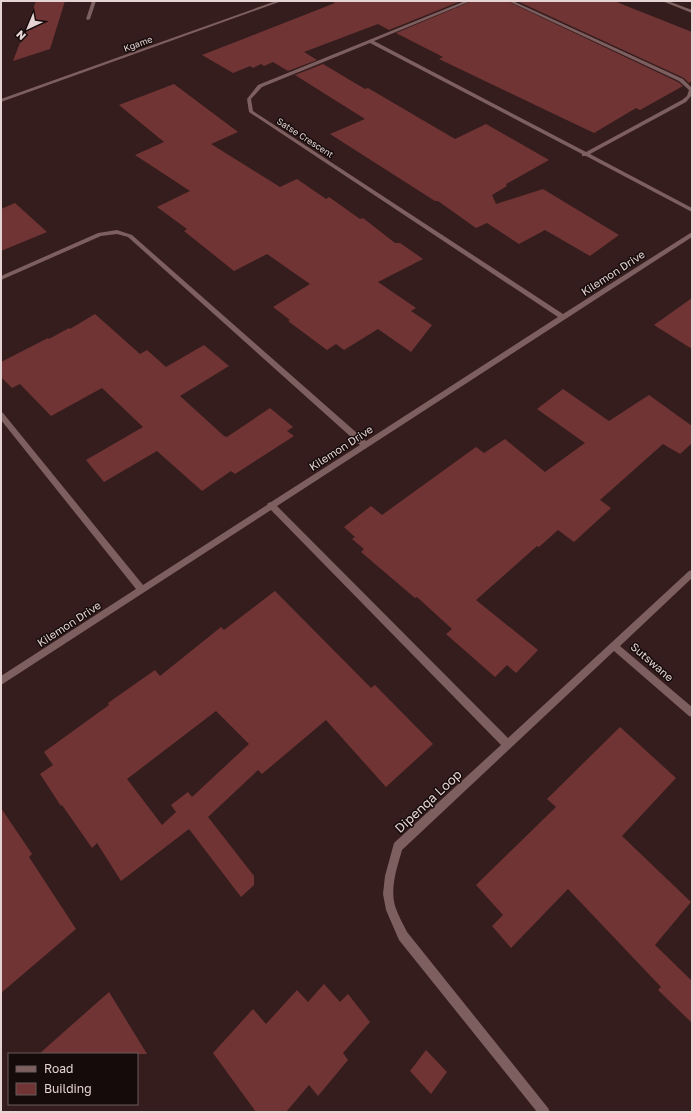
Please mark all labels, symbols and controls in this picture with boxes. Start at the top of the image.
north arrow [8,8,48,48]
text: N [13,28,28,43]
street label: Kgame [122,33,154,54]
street label: Satse Crescent [275,115,336,160]
street label: Kilemon Drive [578,247,647,298]
street label: Kilemon Drive [306,422,375,473]
street label: Kilemon Drive [34,598,103,649]
street label: Sutswane [628,640,676,684]
street label: Dipenqa Loop [391,766,465,836]
legend [8,1053,138,1105]
text: Road [44,1061,73,1076]
text: Building [44,1081,92,1096]

